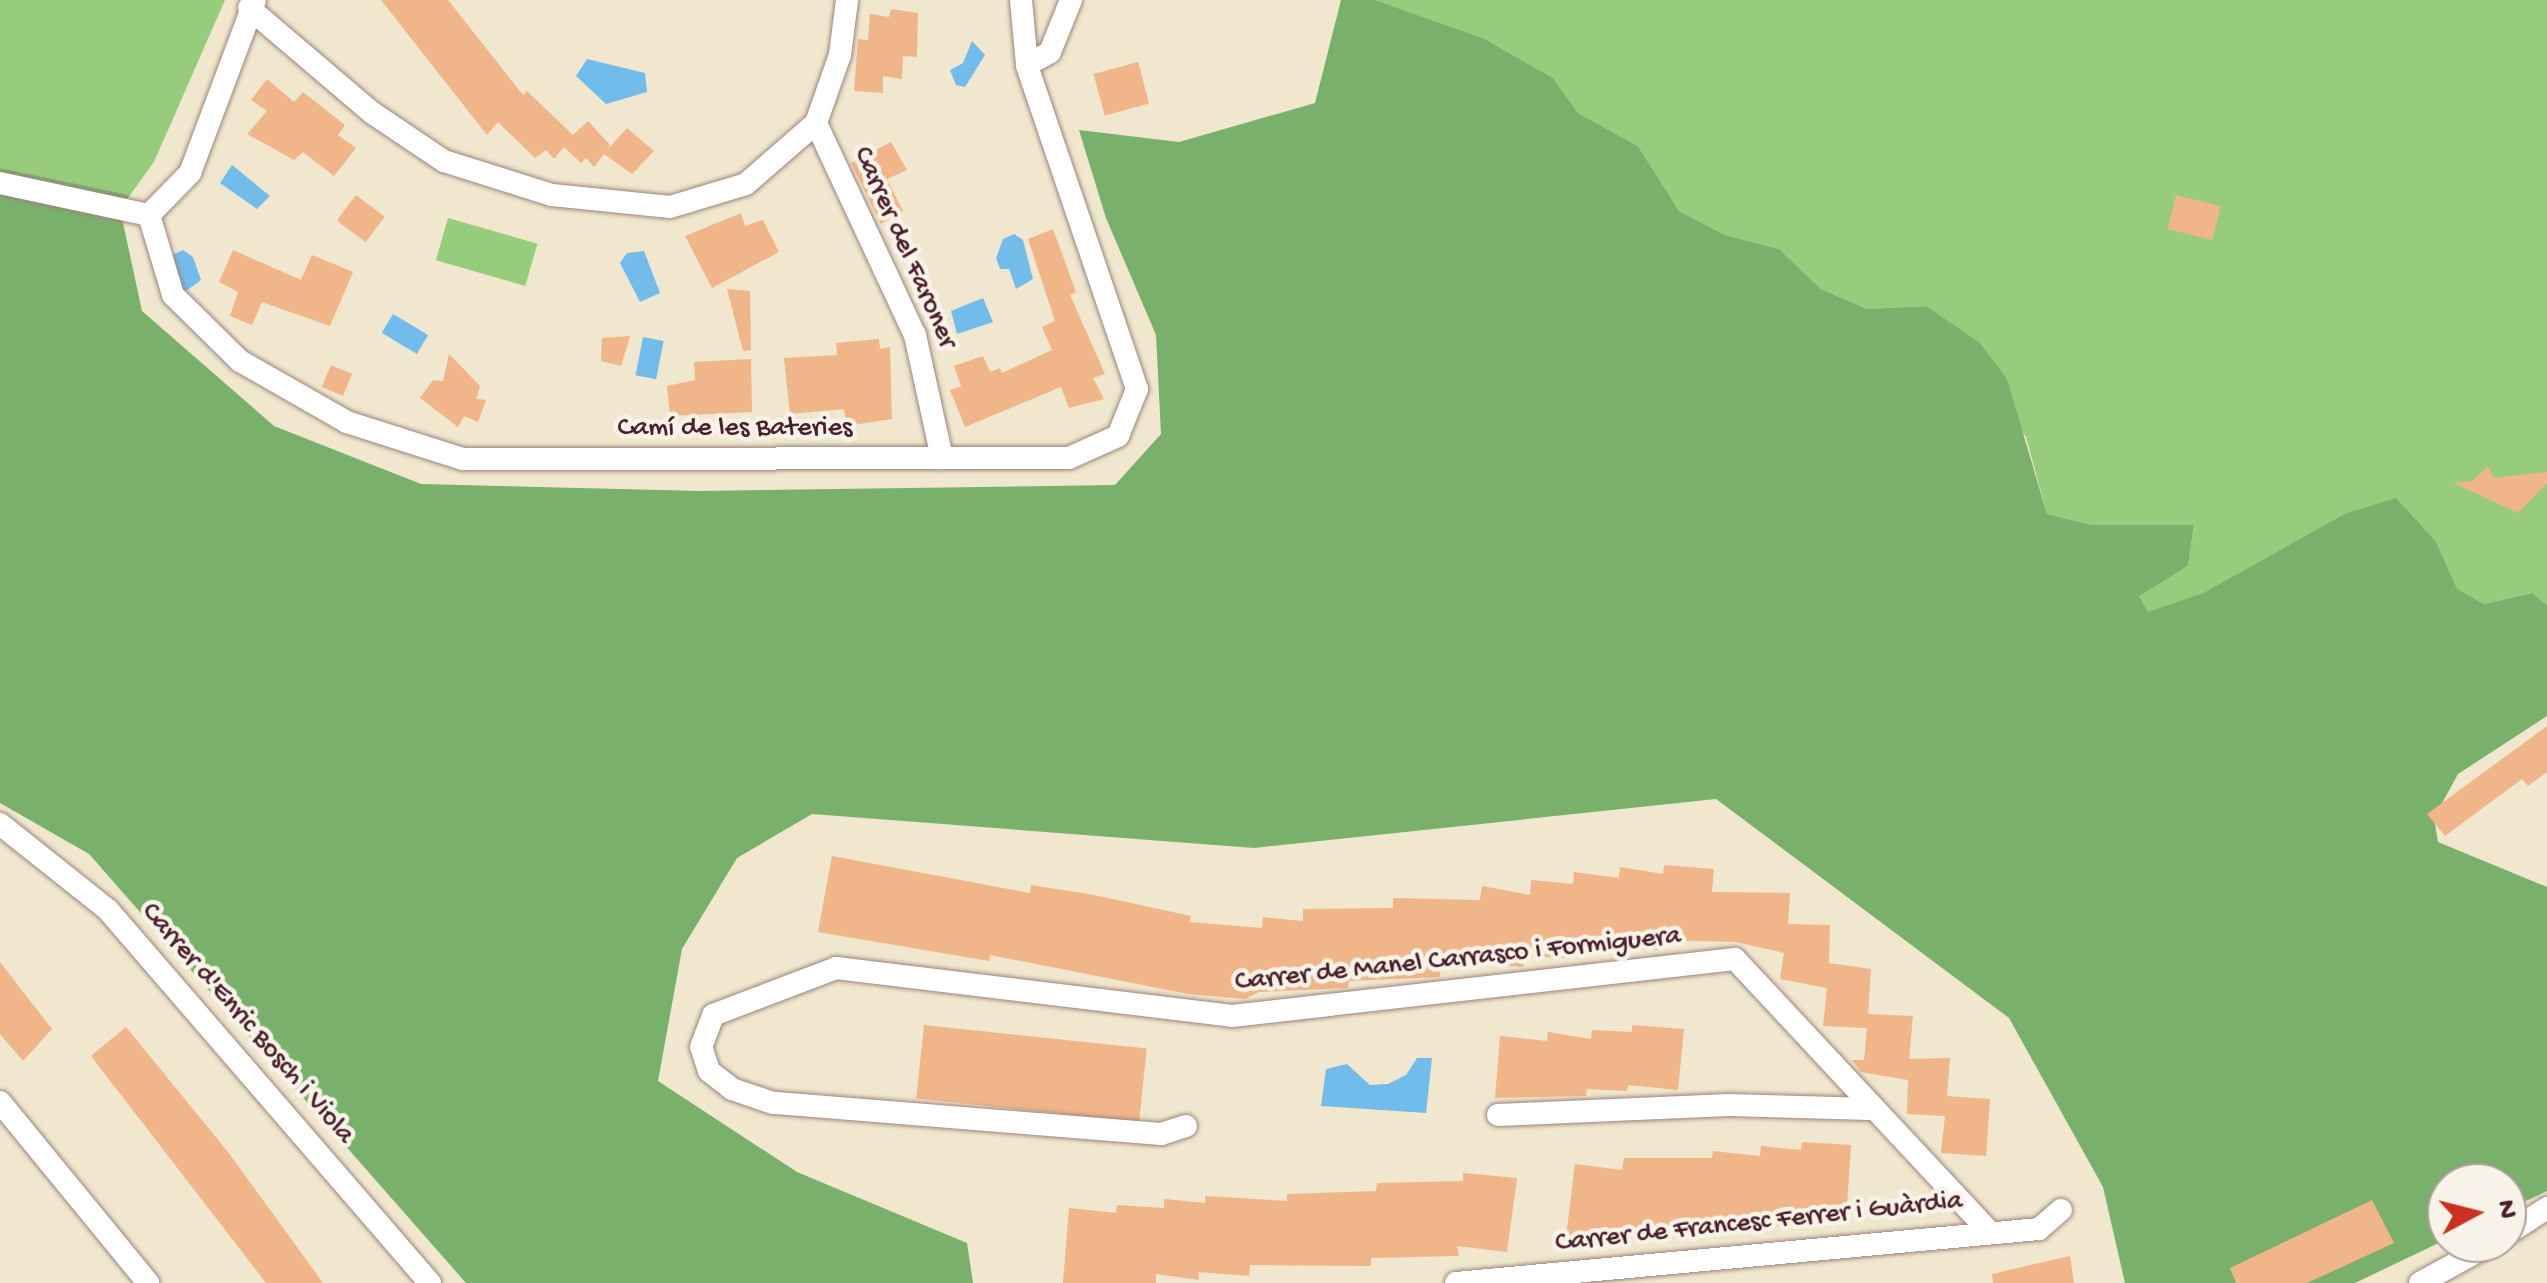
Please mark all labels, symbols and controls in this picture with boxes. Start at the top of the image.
street label: Carrer del Faroner [844,142,964,354]
street label: Camí de les Bateries [618,412,852,446]
street label: Carrer d'Enric Bosch i Viola [133,896,361,1152]
street label: Carrer de Manel Carrasco i Formiguera [1233,920,1683,1000]
north arrow [2427,1163,2527,1263]
street label: Carrer de Francesc Ferrer i Guàrdia [1554,1185,1964,1261]
text: N [2488,1198,2523,1221]

